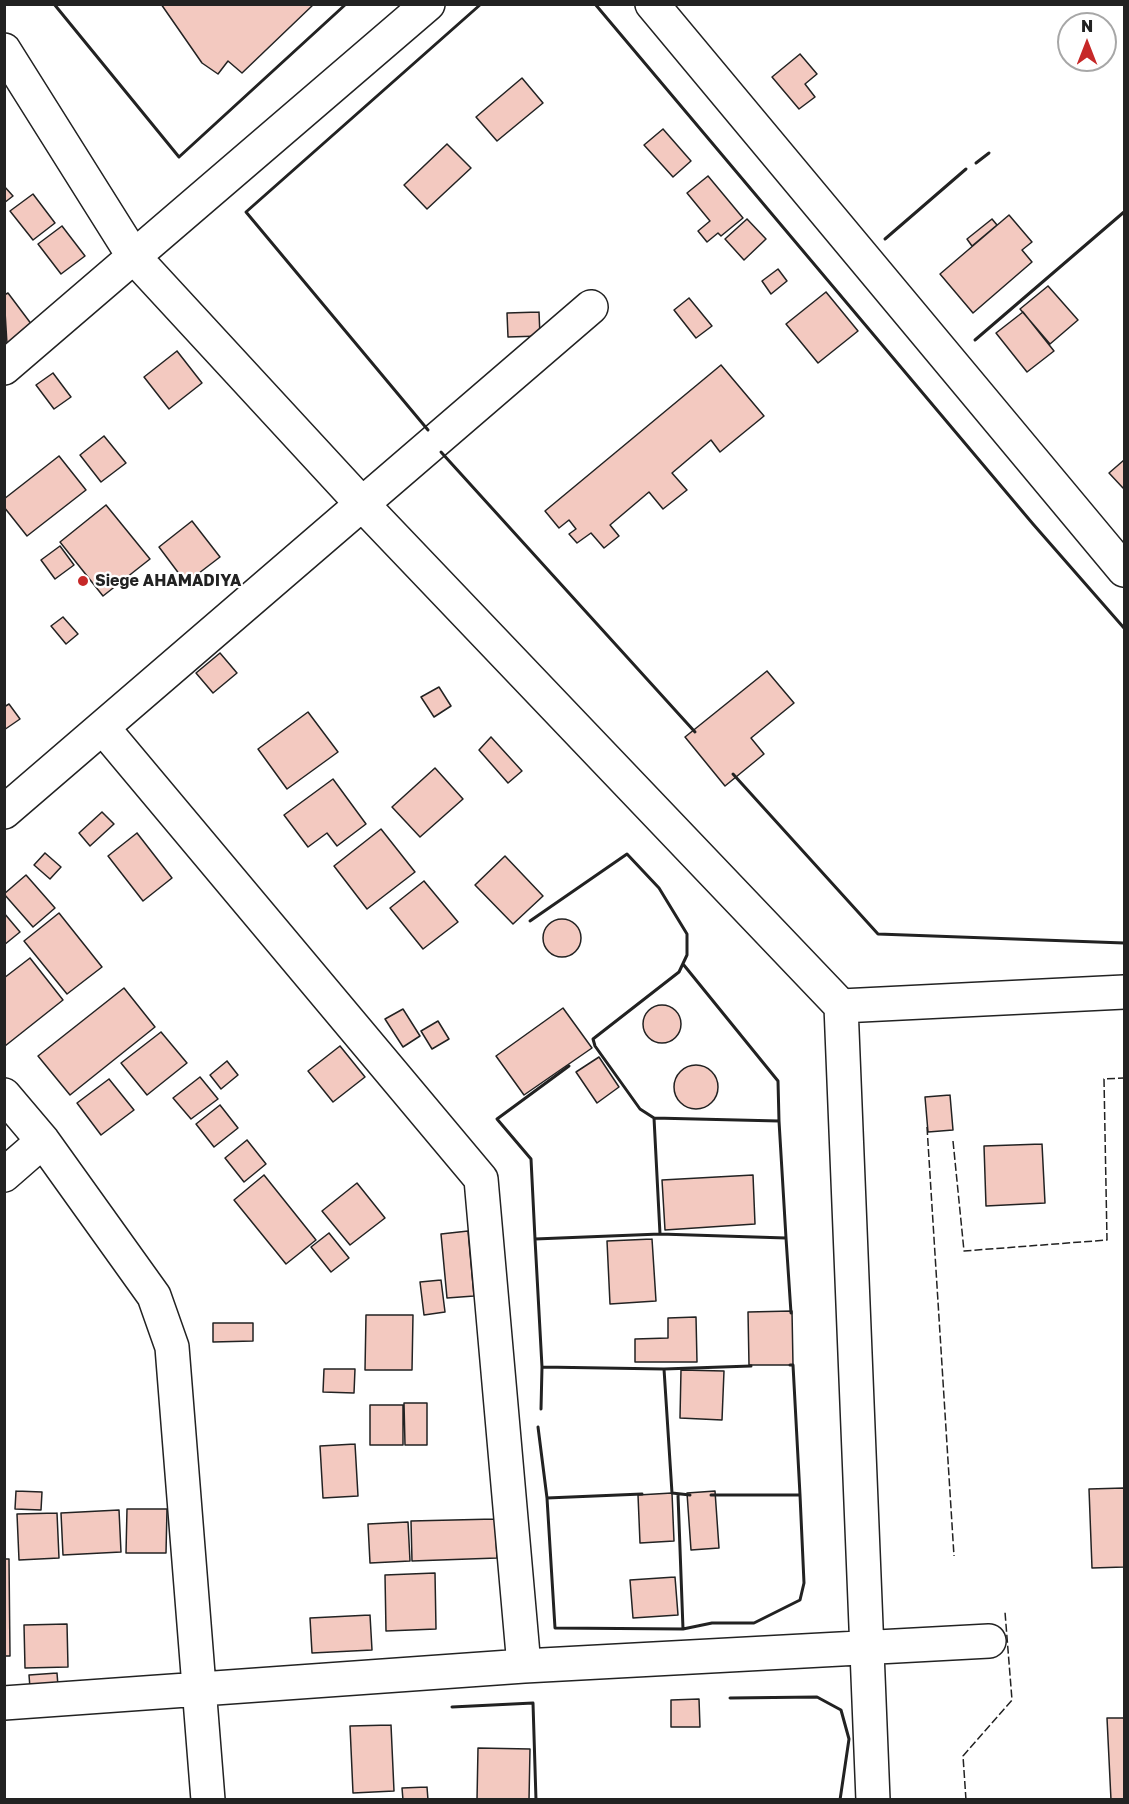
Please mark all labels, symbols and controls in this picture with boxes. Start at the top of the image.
north arrow [1057,12,1117,72]
text: N [1081,16,1093,36]
place label: Siege AHAMADIYA [95,571,241,591]
marker: Siege AHAMADIYA [76,574,90,588]

